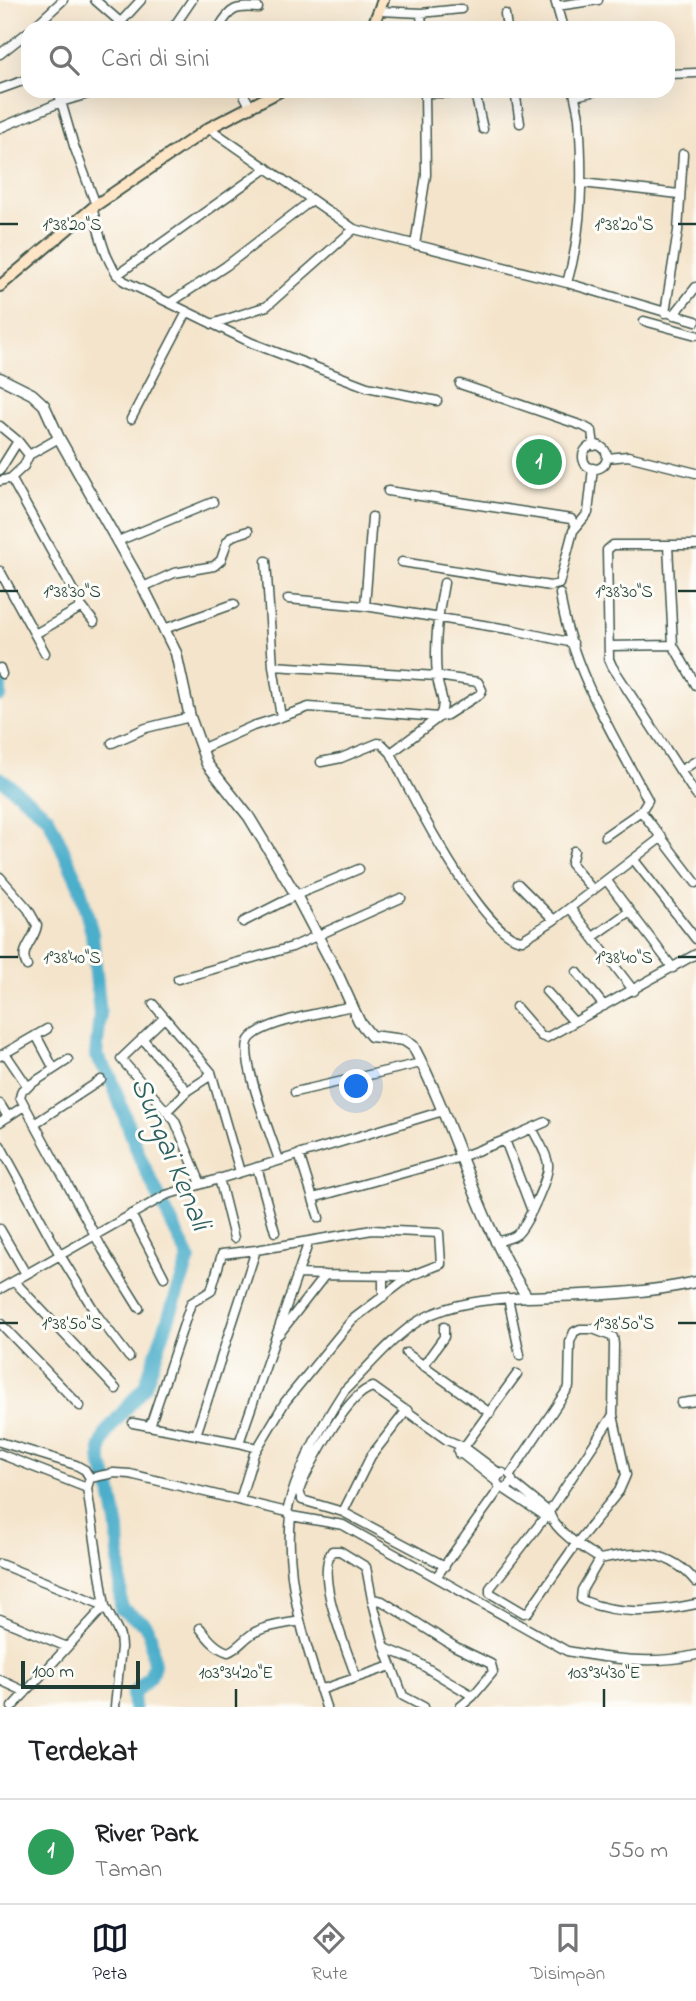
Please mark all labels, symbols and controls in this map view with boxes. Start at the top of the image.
search box [21,21,675,98]
icon: search [45,41,83,79]
text: Cari di sini [101,41,210,79]
text: 1°38'20"S [42,213,102,239]
text: 1°38'20"S [594,213,654,239]
pin: 1 [516,436,562,488]
text: 1°38'30"S [43,580,101,606]
text: 1°38'30"S [595,580,653,606]
text: 1°38'40"S [43,946,101,972]
text: 1°38'40"S [595,946,653,972]
your location [339,1069,373,1103]
water label: Sungai Kenali [117,1070,222,1240]
text: 1°38'50"S [42,1312,102,1338]
text: 1°38'50"S [594,1312,654,1338]
scale bar [21,1658,140,1690]
text: 100 m [32,1659,74,1686]
text: 103°34'20"E [199,1661,273,1687]
text: 103°34'30"E [568,1661,641,1687]
text: Terdekat [28,1731,138,1775]
text: River Park [95,1816,198,1854]
text: 1 [47,1835,55,1868]
text: 550 m [608,1835,668,1868]
text: Taman [95,1854,162,1887]
tab: Peta [91,1919,129,1988]
tab: Rute [310,1919,348,1988]
tab: Disimpan [530,1919,605,1988]

